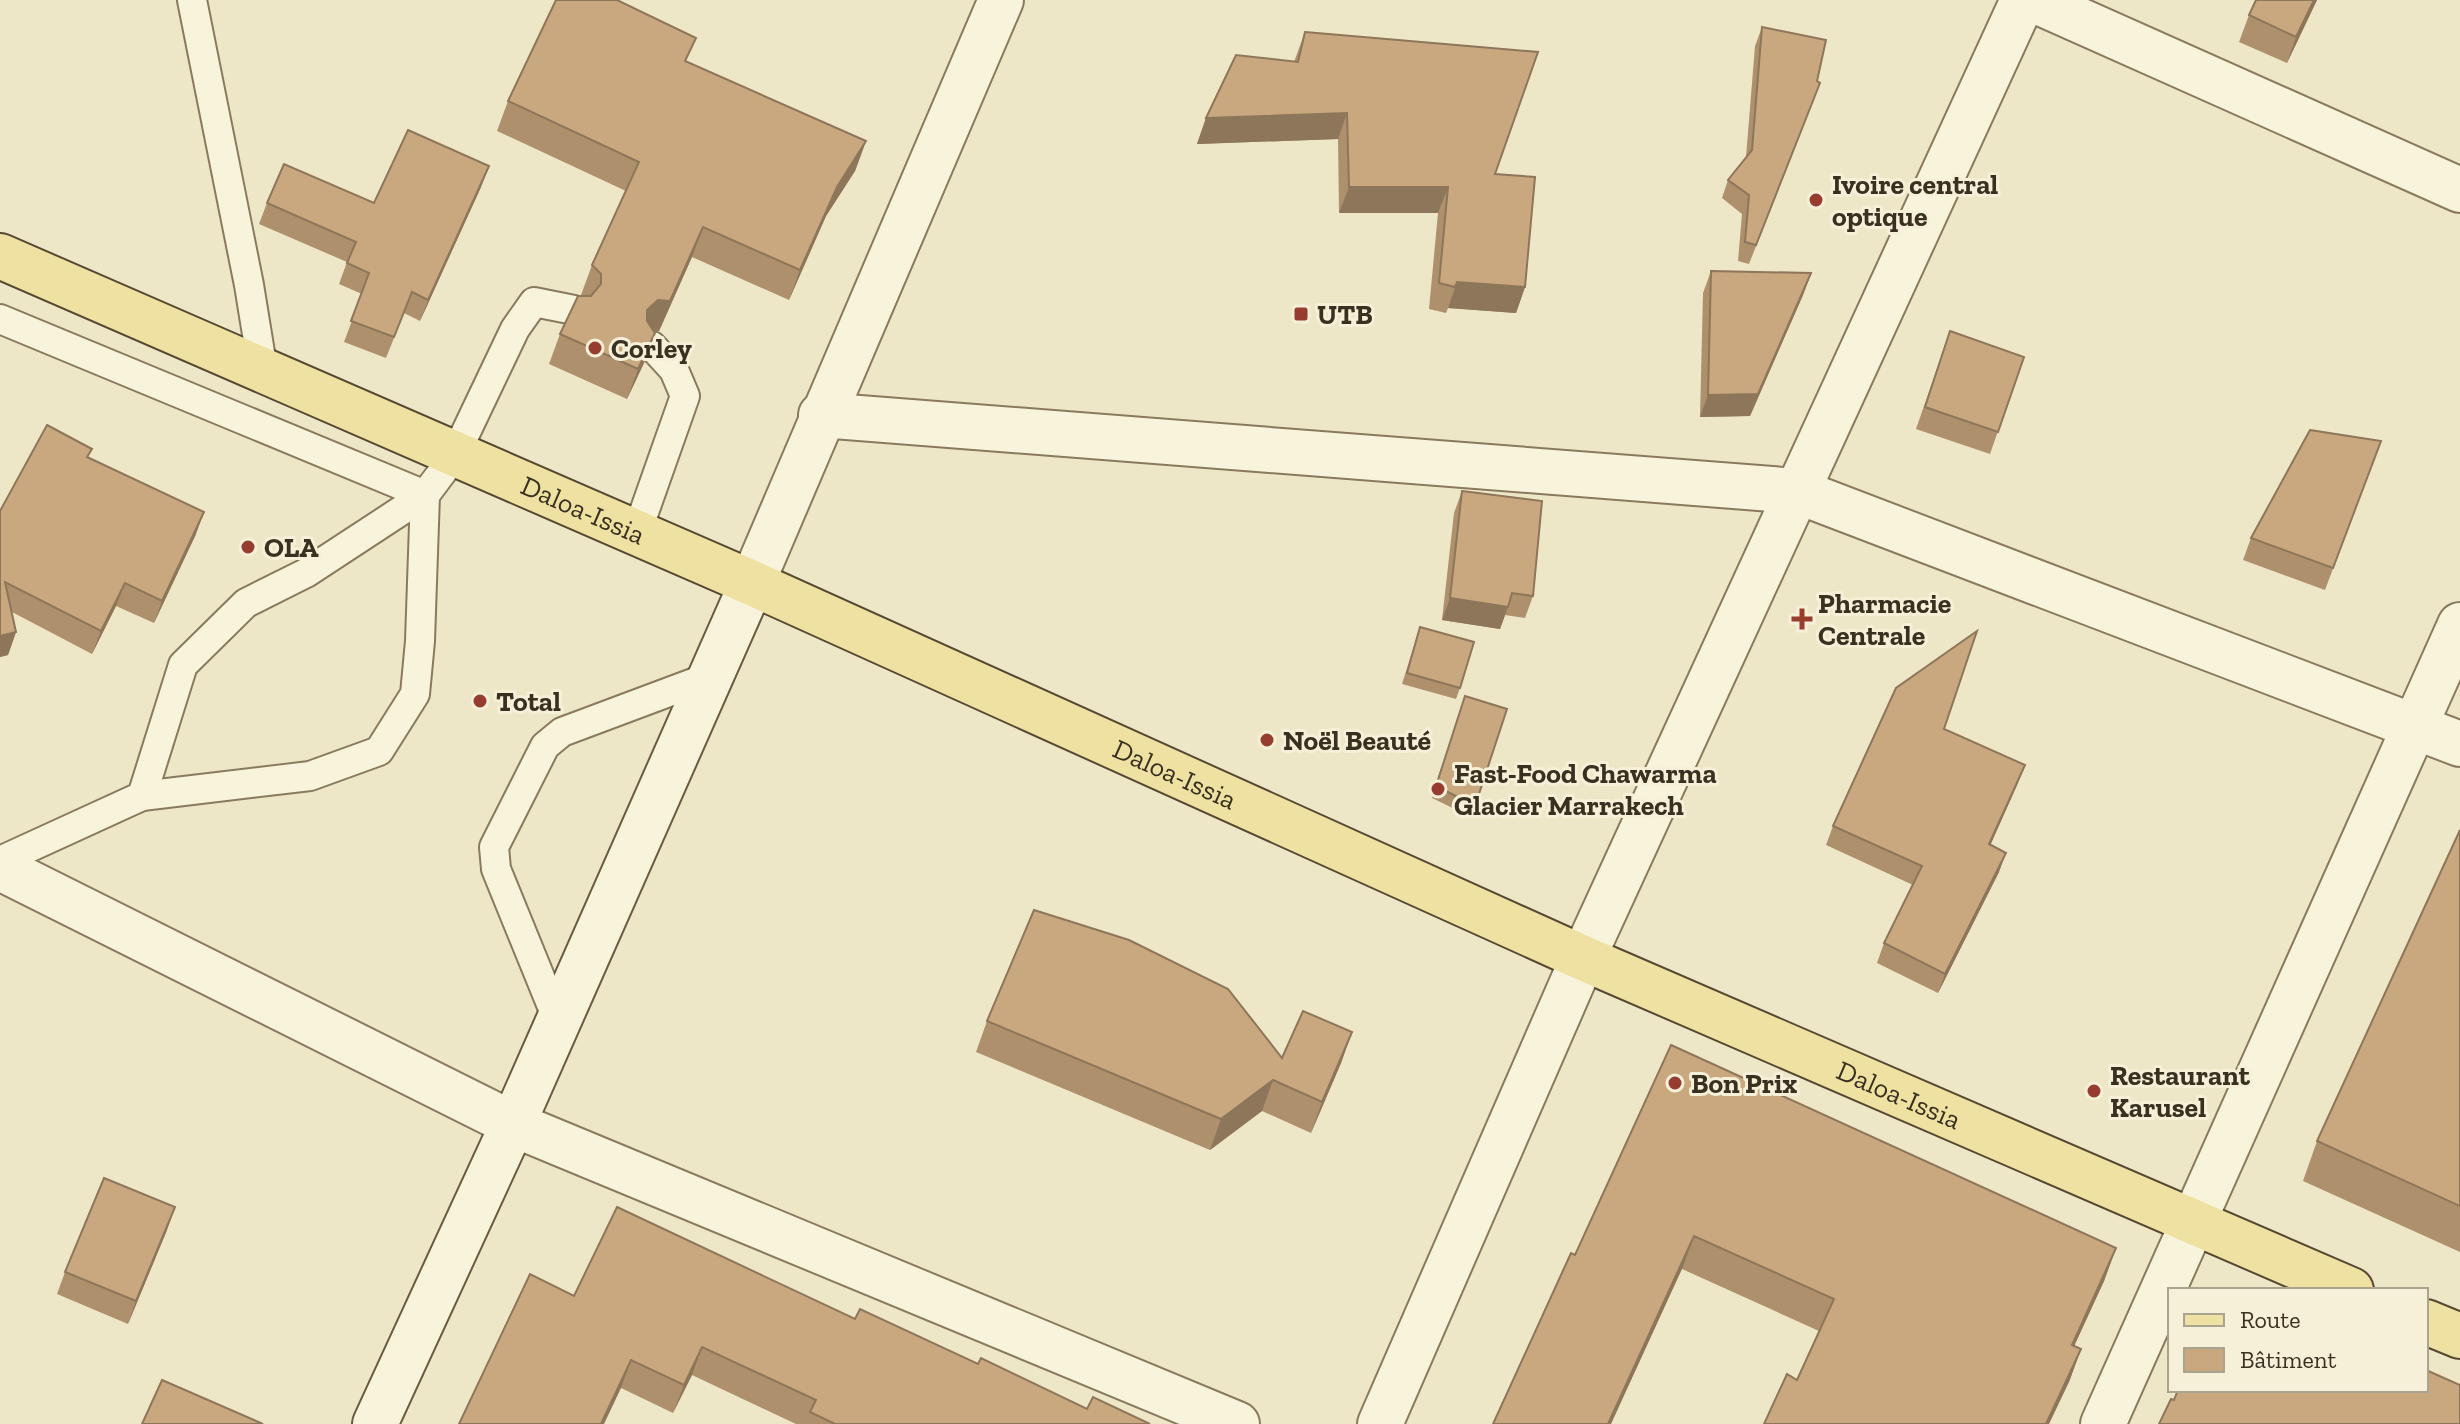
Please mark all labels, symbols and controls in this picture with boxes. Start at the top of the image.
place label: Ivoire central optique [1832,168,1998,233]
marker: Ivoire central optique [1807,191,1825,209]
place label: UTB [1317,298,1373,331]
marker: UTB [1292,305,1310,323]
place label: Corley [611,332,692,365]
marker: Corley [586,339,604,357]
street label: Daloa-Issia [516,468,651,551]
place label: OLA [264,531,319,564]
marker: OLA [239,538,257,556]
place label: Pharmacie Centrale [1818,587,1951,652]
marker: Pharmacie Centrale [1793,610,1811,628]
place label: Total [496,685,561,718]
marker: Total [471,692,489,710]
place label: Noël Beauté [1283,724,1431,757]
marker: Noël Beauté [1258,731,1276,749]
street label: Daloa-Issia [1108,732,1242,816]
place label: Fast-Food Chawarma Glacier Marrakech [1454,757,1717,822]
marker: Fast-Food Chawarma Glacier Marrakech [1429,780,1447,798]
street label: Daloa-Issia [1832,1053,1967,1136]
place label: Restaurant Karusel [2110,1059,2251,1124]
place label: Bon Prix [1691,1067,1797,1100]
marker: Bon Prix [1666,1074,1684,1092]
marker: Restaurant Karusel [2085,1082,2103,1100]
legend [2168,1288,2428,1392]
text: Route [2240,1305,2300,1334]
text: Bâtiment [2240,1345,2336,1374]

